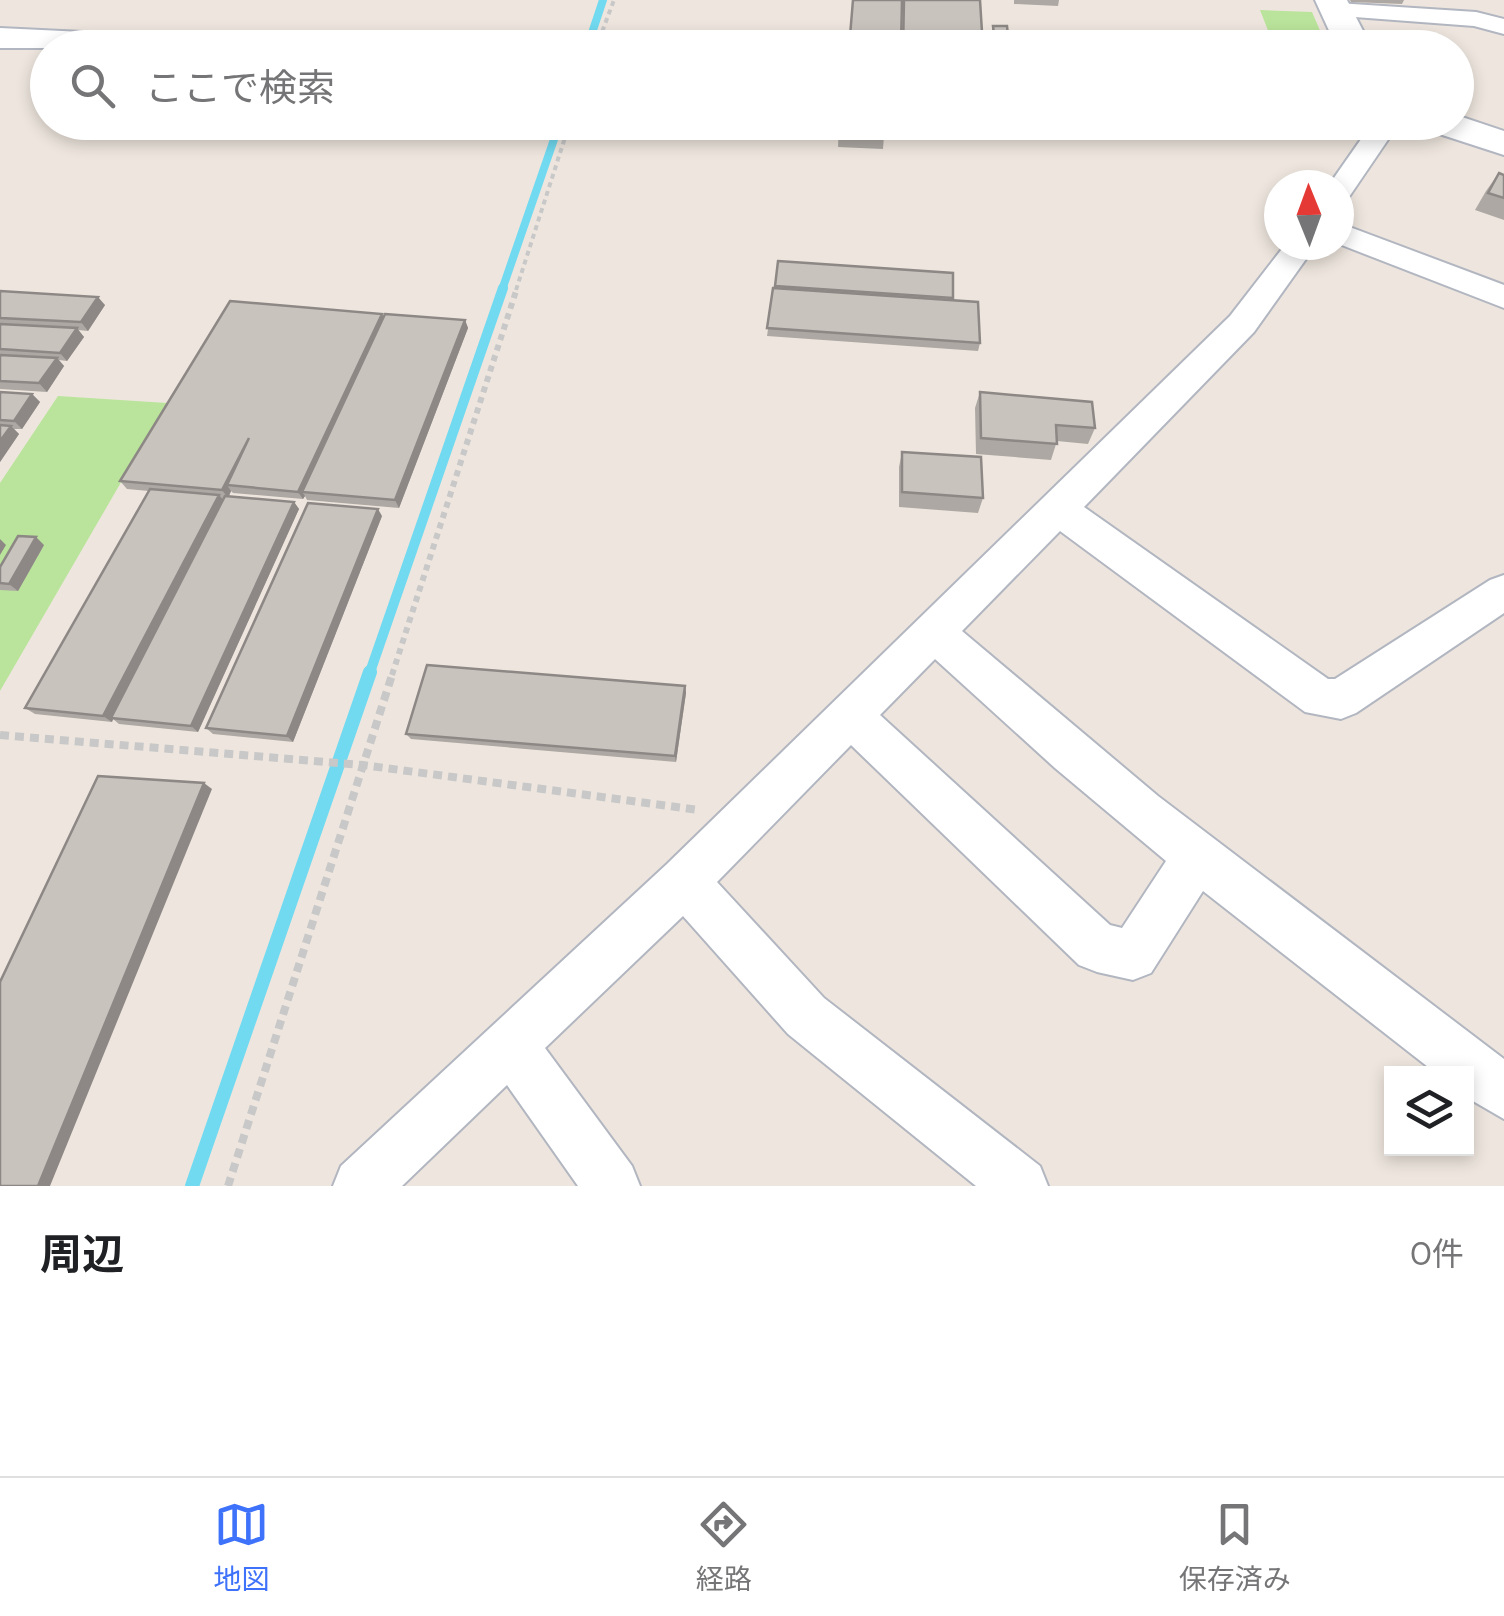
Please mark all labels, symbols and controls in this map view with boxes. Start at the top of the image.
search box [30,30,1474,140]
icon: search [65,58,120,113]
text: ここで検索 [145,63,335,113]
north arrow [1264,170,1354,260]
map controls [1384,1066,1474,1156]
button: layers [1384,1066,1474,1156]
text: 周辺 [40,1227,124,1282]
text: 0件 [1410,1233,1464,1275]
tab: 地図 [213,1497,269,1598]
tab: 経路 [696,1497,752,1598]
tab: 保存済み [1179,1497,1291,1598]

